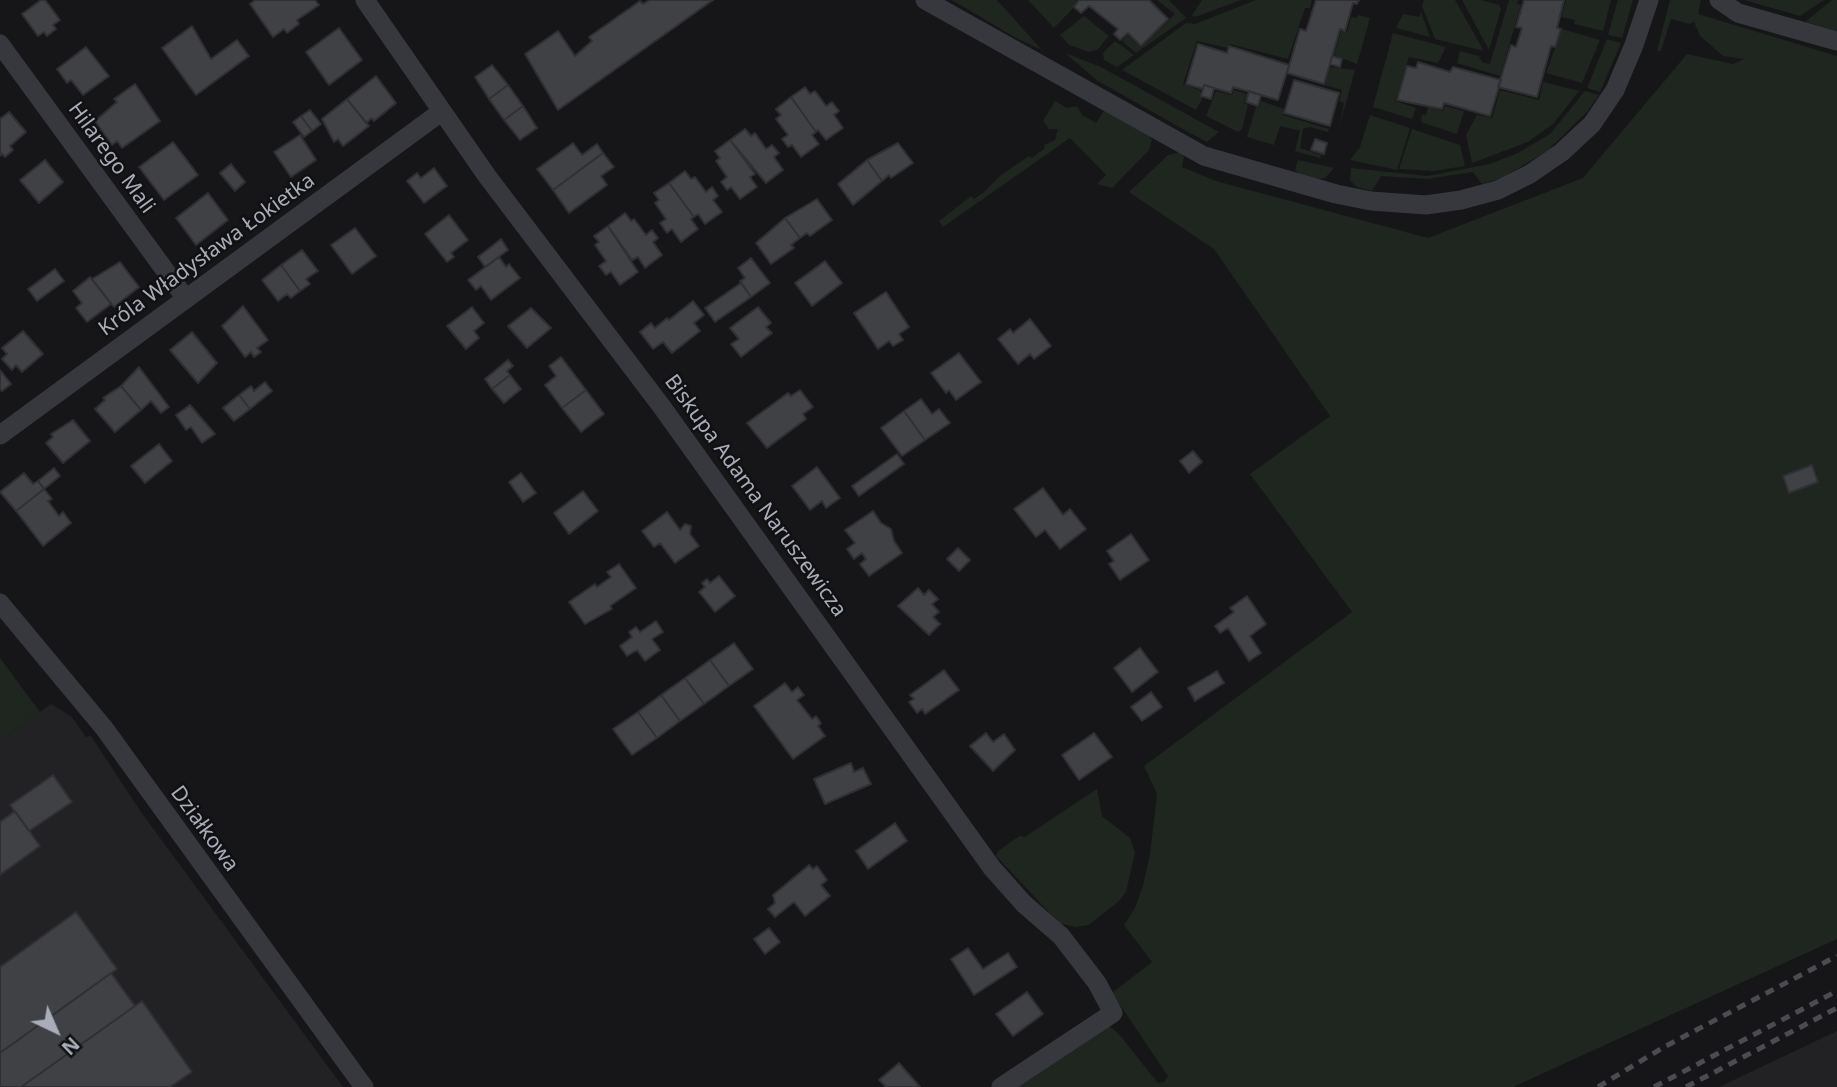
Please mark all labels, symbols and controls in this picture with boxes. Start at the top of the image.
street label: Hilarego Mali [62,98,160,218]
street label: Króla Władysława Łokietka [94,168,320,342]
street label: Biskupa Adama Naruszewicza [659,370,851,622]
street label: Działkowa [165,781,243,877]
north arrow [21,996,91,1066]
text: N [56,1031,85,1061]

